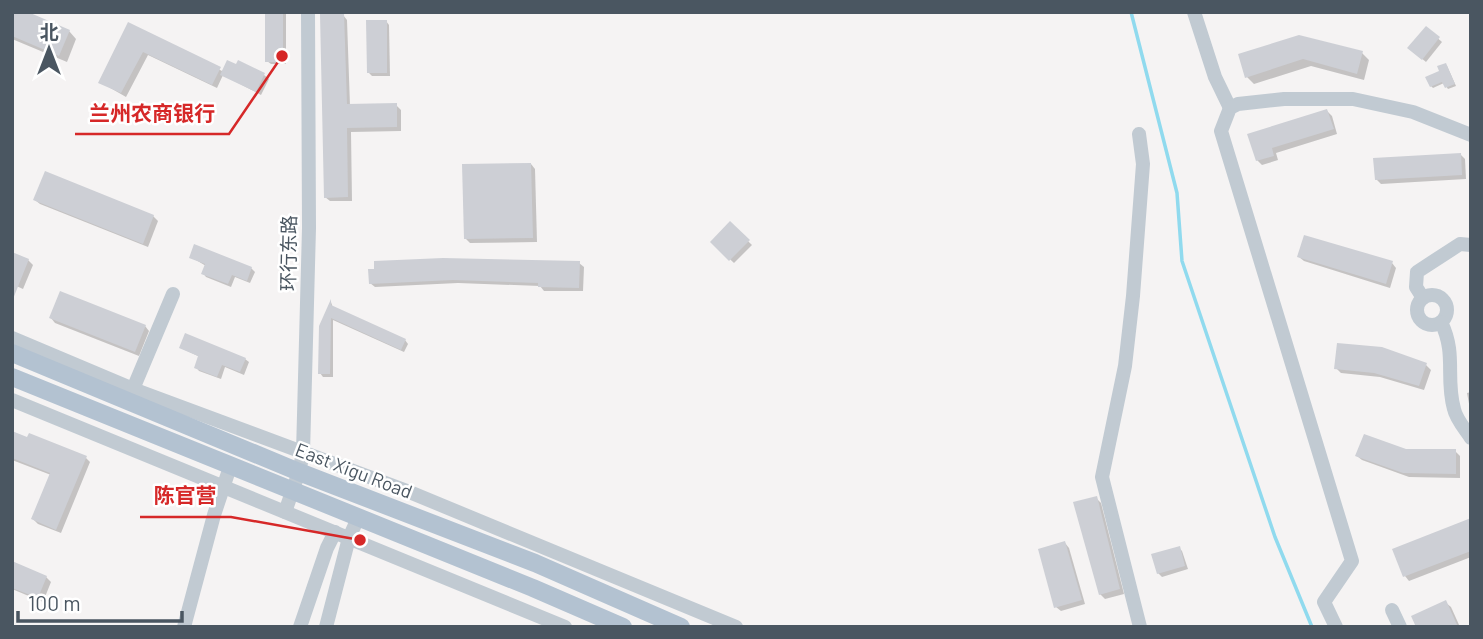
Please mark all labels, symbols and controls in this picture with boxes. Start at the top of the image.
north arrow [14,14,84,84]
text: 北 [39,20,59,43]
callout: 兰州农商银行 [75,92,229,134]
text: 兰州农商银行 [89,100,215,125]
street label: 环行东路 [276,215,300,291]
street label: East Xigu Road [292,437,416,503]
callout: 陈官营 [140,475,231,517]
text: 陈官营 [154,482,217,507]
scale bar [18,580,182,624]
text: 100 m [28,590,81,615]

